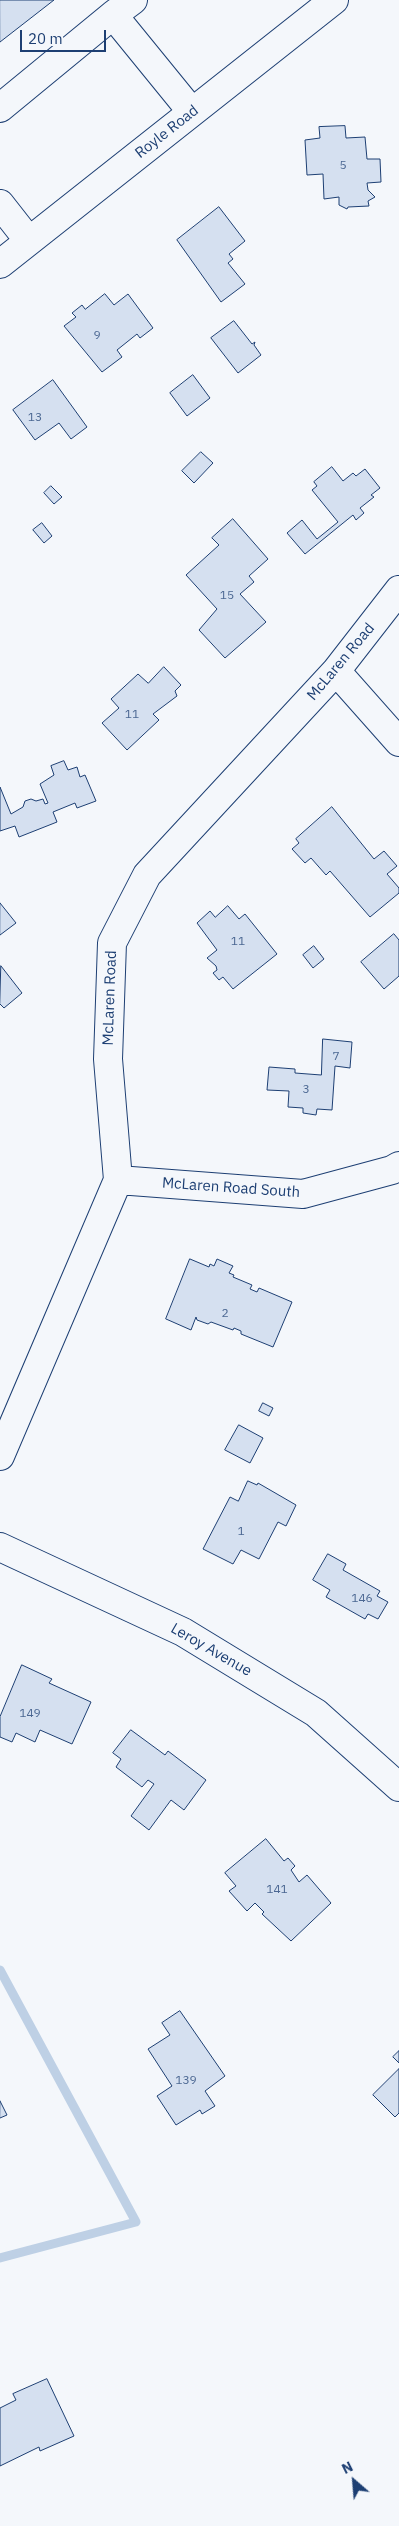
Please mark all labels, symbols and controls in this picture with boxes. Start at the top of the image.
scale bar [22,20,109,52]
text: 20 m [28,29,63,48]
street label: Royle Road [132,102,202,162]
house number: 5 [339,159,347,173]
house number: 9 [93,329,101,343]
house number: 13 [28,411,42,425]
house number: 15 [220,589,234,603]
street label: McLaren Road [303,620,379,704]
house number: 11 [125,708,139,722]
house number: 11 [231,935,245,949]
street label: McLaren Road [99,950,121,1046]
house number: 7 [332,1050,340,1064]
house number: 3 [302,1083,310,1097]
street label: McLaren Road South [161,1174,301,1202]
house number: 2 [221,1307,229,1321]
house number: 1 [237,1525,245,1539]
house number: 146 [351,1592,373,1606]
street label: Leroy Avenue [167,1620,255,1680]
house number: 149 [19,1707,41,1721]
house number: 141 [266,1883,288,1897]
house number: 139 [175,2074,197,2088]
north arrow [329,2456,379,2506]
text: N [339,2457,356,2478]

